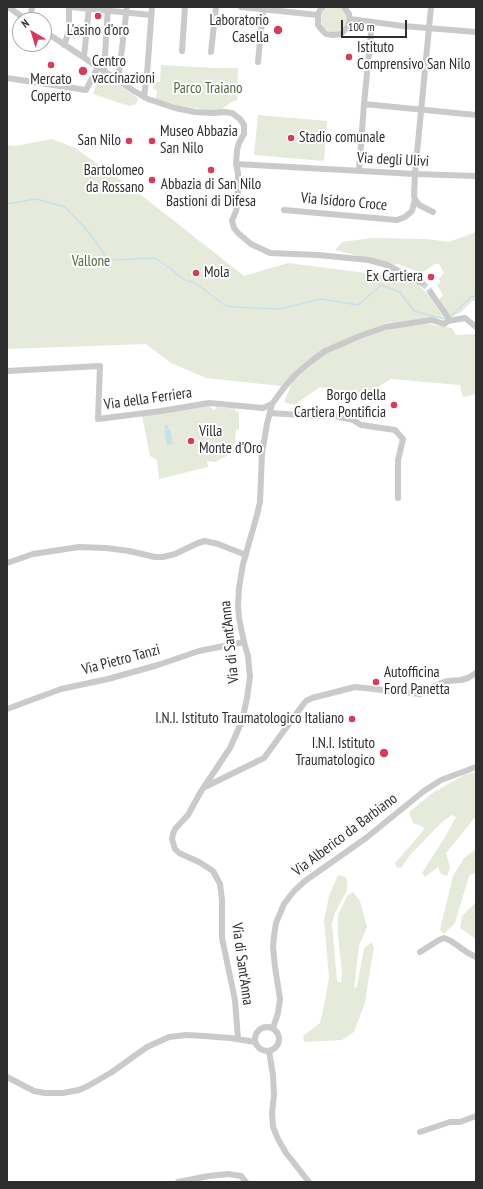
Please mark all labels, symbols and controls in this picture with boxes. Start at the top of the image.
marker: L'asino d'oro [93,11,103,21]
north arrow [12,12,52,52]
place label: Laboratorio Casella [210,12,269,47]
scale bar [343,12,409,38]
text: N [19,16,32,31]
text: 100 m [348,19,375,34]
place label: L'asino d'oro [67,22,129,40]
marker: Laboratorio Casella [272,24,284,36]
place label: Istituto Comprensivo San Nilo [357,39,470,74]
marker: Istituto Comprensivo San Nilo [344,52,354,62]
place label: Centro vaccinazioni [92,53,155,88]
marker: Mercato Coperto [46,60,56,70]
marker: Centro vaccinazioni [77,65,89,77]
place label: Mercato Coperto [30,71,72,106]
park label: Parco Traiano [173,80,243,98]
place label: Museo Abbazia San Nilo [160,123,238,158]
place label: Stadio comunale [299,129,385,147]
place label: San Nilo [78,132,121,150]
marker: Stadio comunale [286,133,296,143]
marker: San Nilo [124,136,134,146]
marker: Museo Abbazia San Nilo [147,136,157,146]
street label: Via degli Ulivi [357,149,429,171]
place label: Bartolomeo da Rossano [84,162,144,197]
marker: Abbazia di San Nilo Bastioni di Difesa [206,165,216,175]
marker: Bartolomeo da Rossano [147,175,157,185]
place label: Abbazia di San Nilo Bastioni di Difesa [161,176,261,211]
street label: Via Isidoro Croce [300,189,388,215]
park label: Vallone [72,253,110,271]
place label: Mola [204,264,230,282]
marker: Mola [191,268,201,278]
place label: Ex Cartiera [366,268,423,286]
marker: Ex Cartiera [426,272,436,282]
street label: Via della Ferriera [103,384,193,414]
place label: Borgo della Cartiera Pontificia [294,387,386,422]
marker: Borgo della Cartiera Pontificia [389,400,399,410]
place label: Villa Monte d'Oro [199,423,263,458]
marker: Villa Monte d'Oro [186,436,196,446]
street label: Via di Sant'Anna [217,600,243,684]
street label: Via Pietro Tanzi [80,641,162,679]
place label: Autofficina Ford Panetta [384,664,450,699]
marker: Autofficina Ford Panetta [371,677,381,687]
place label: I.N.I. Istituto Traumatologico Italiano [155,710,344,728]
marker: I.N.I. Istituto Traumatologico Italiano [347,714,357,724]
place label: I.N.I. Istituto Traumatologico [295,735,375,770]
marker: I.N.I. Istituto Traumatologico [378,747,390,759]
street label: Via Alberico da Barbiano [289,790,401,880]
street label: Via di Sant'Anna [227,922,257,1006]

